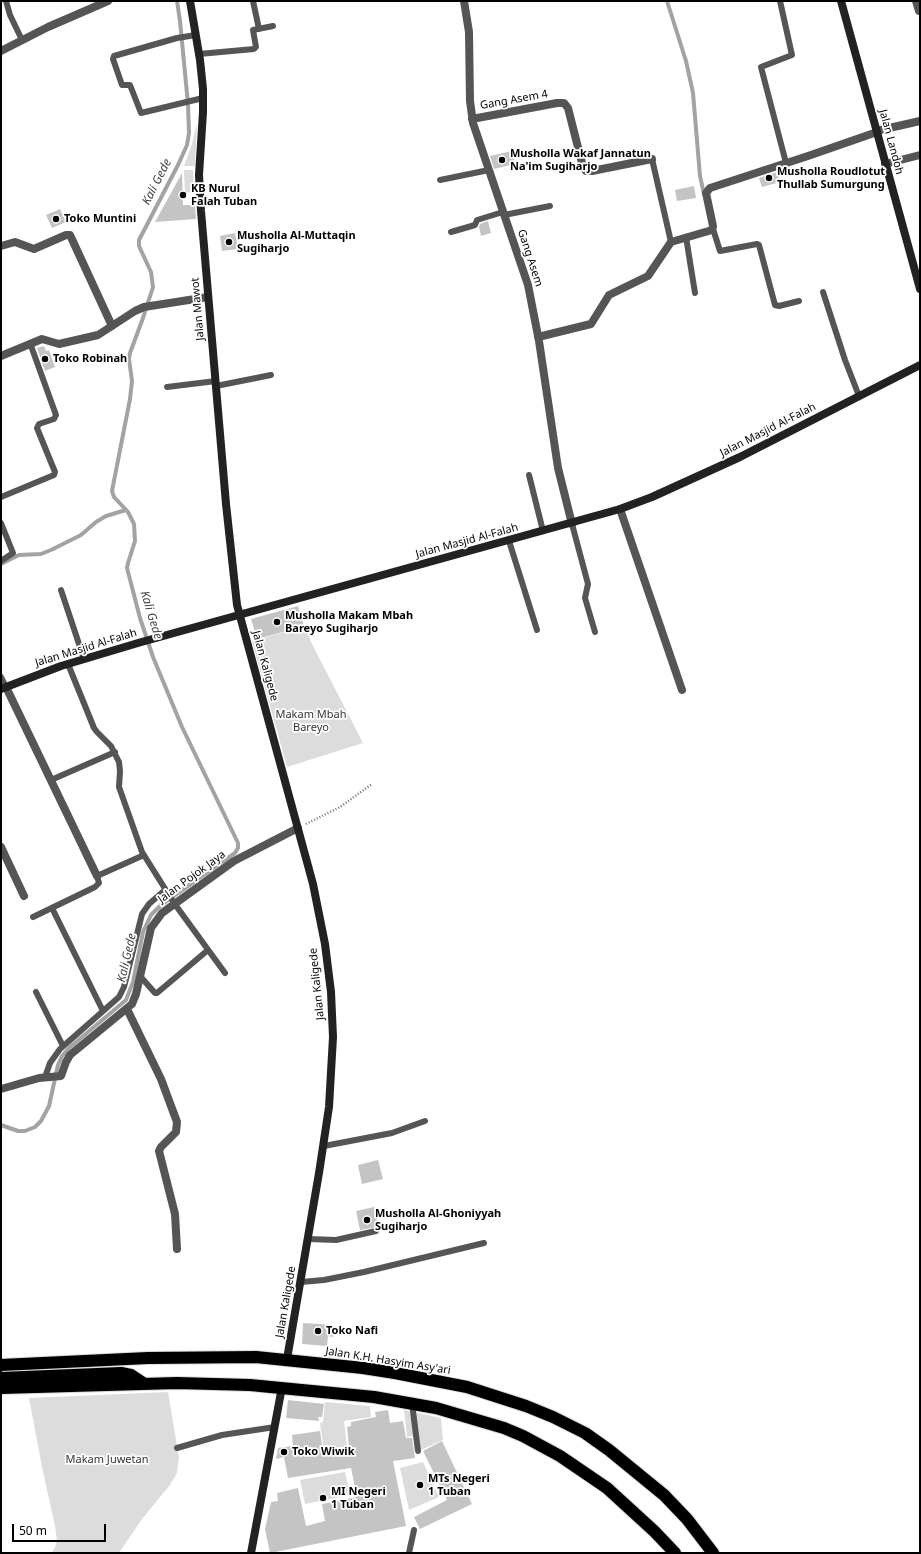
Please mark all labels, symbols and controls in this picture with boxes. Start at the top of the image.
street label: Gang Asem 4 [479,88,549,112]
street label: Jalan Landoh [876,108,906,176]
place label: Musholla Wakaf Jannatun Na'im Sugiharjo [510,147,651,173]
marker: Musholla Wakaf Jannatun Na'im Sugiharjo [497,155,507,165]
water label: Kali Gede [139,156,175,208]
place label: Musholla Roudlotut Thullab Sumurgung [777,165,885,191]
marker: Musholla Roudlotut Thullab Sumurgung [764,173,774,183]
place label: KB Nurul Falah Tuban [191,182,257,208]
marker: KB Nurul Falah Tuban [178,190,188,200]
place label: Toko Muntini [64,212,136,226]
marker: Toko Muntini [51,214,61,224]
street label: Gang Asem [515,228,545,288]
place label: Musholla Al-Muttaqin Sugiharjo [237,229,356,255]
marker: Musholla Al-Muttaqin Sugiharjo [224,237,234,247]
street label: Jalan Mawot [189,277,207,341]
place label: Toko Robinah [53,352,127,366]
marker: Toko Robinah [40,354,50,364]
street label: Jalan Masjid Al-Falah [718,400,818,460]
street label: Jalan Masjid Al-Falah [414,521,520,561]
water label: Kali Gede [137,589,165,641]
place label: Musholla Makam Mbah Bareyo Sugiharjo [285,609,413,635]
marker: Musholla Makam Mbah Bareyo Sugiharjo [272,617,282,627]
street label: Jalan Masjid Al-Falah [34,626,138,670]
street label: Jalan Kaligede [249,629,281,703]
park label: Makam Mbah Bareyo [275,708,347,734]
street label: Jalan Pojok Jaya [156,848,228,906]
water label: Kali Gede [114,932,140,984]
street label: Jalan Kaligede [307,947,327,1021]
place label: Musholla Al-Ghoniyyah Sugiharjo [375,1207,501,1233]
marker: Musholla Al-Ghoniyyah Sugiharjo [362,1215,372,1225]
street label: Jalan Kaligede [273,1265,299,1339]
place label: Toko Nafi [326,1324,378,1338]
marker: Toko Nafi [313,1326,323,1336]
street label: Jalan K.H. Hasyim Asy'ari [324,1345,452,1377]
place label: Toko Wiwik [292,1445,354,1459]
marker: Toko Wiwik [279,1447,289,1457]
park label: Makam Juwetan [66,1453,148,1467]
place label: MTs Negeri 1 Tuban [428,1472,490,1498]
marker: MTs Negeri 1 Tuban [415,1480,425,1490]
place label: MI Negeri 1 Tuban [331,1485,386,1511]
marker: MI Negeri 1 Tuban [318,1493,328,1503]
scale bar [14,1516,108,1542]
text: 50 m [19,1522,47,1539]

